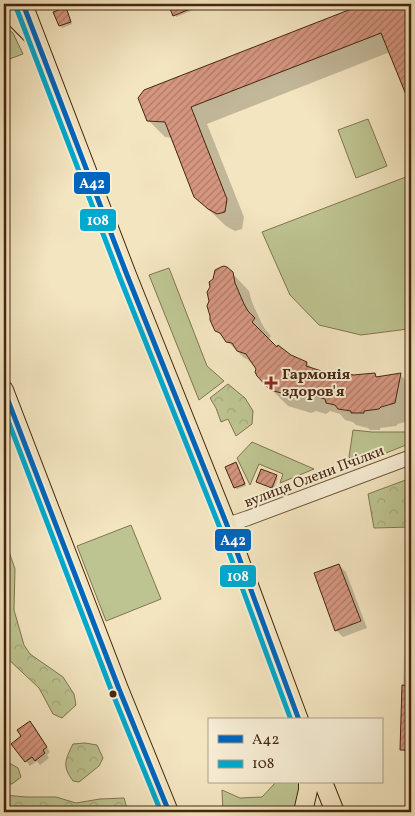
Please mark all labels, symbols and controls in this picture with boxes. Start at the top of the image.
line badge: А42 [73,171,111,195]
text: А42 [79,175,105,194]
line badge: 108 [79,208,117,232]
text: 108 [87,212,109,231]
place label: Гармонія здоров'я [282,365,351,403]
marker: Гармонія здоров'я [264,376,278,390]
street label: вулиця Олени Пчілки [242,441,388,514]
line badge: А42 [214,528,252,552]
text: А42 [220,532,246,551]
line badge: 108 [219,564,257,588]
text: 108 [227,568,249,587]
unlabelled marker [108,689,118,699]
legend [208,718,382,784]
text: А42 [252,730,280,751]
text: 108 [252,754,274,775]

